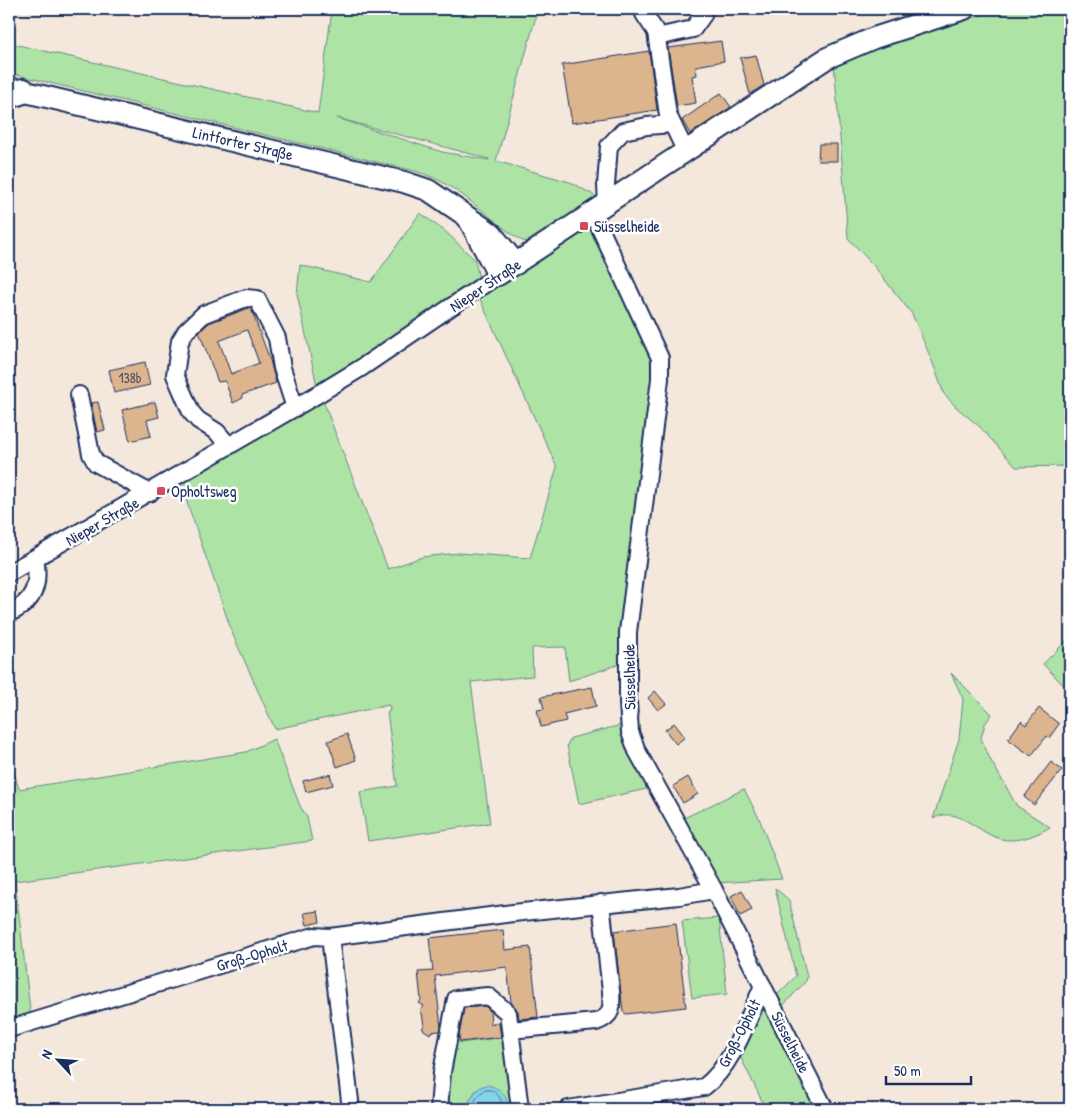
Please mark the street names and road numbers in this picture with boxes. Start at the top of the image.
street label: Lintforter Straße [191,121,296,165]
street label: Nieper Straße [445,253,526,317]
street label: Nieper Straße [61,491,143,551]
street label: Süsselheide [617,643,641,710]
street label: Groß-Opholt [213,934,291,976]
street label: Groß-Opholt [712,995,766,1071]
street label: Süsselheide [766,1008,816,1077]

